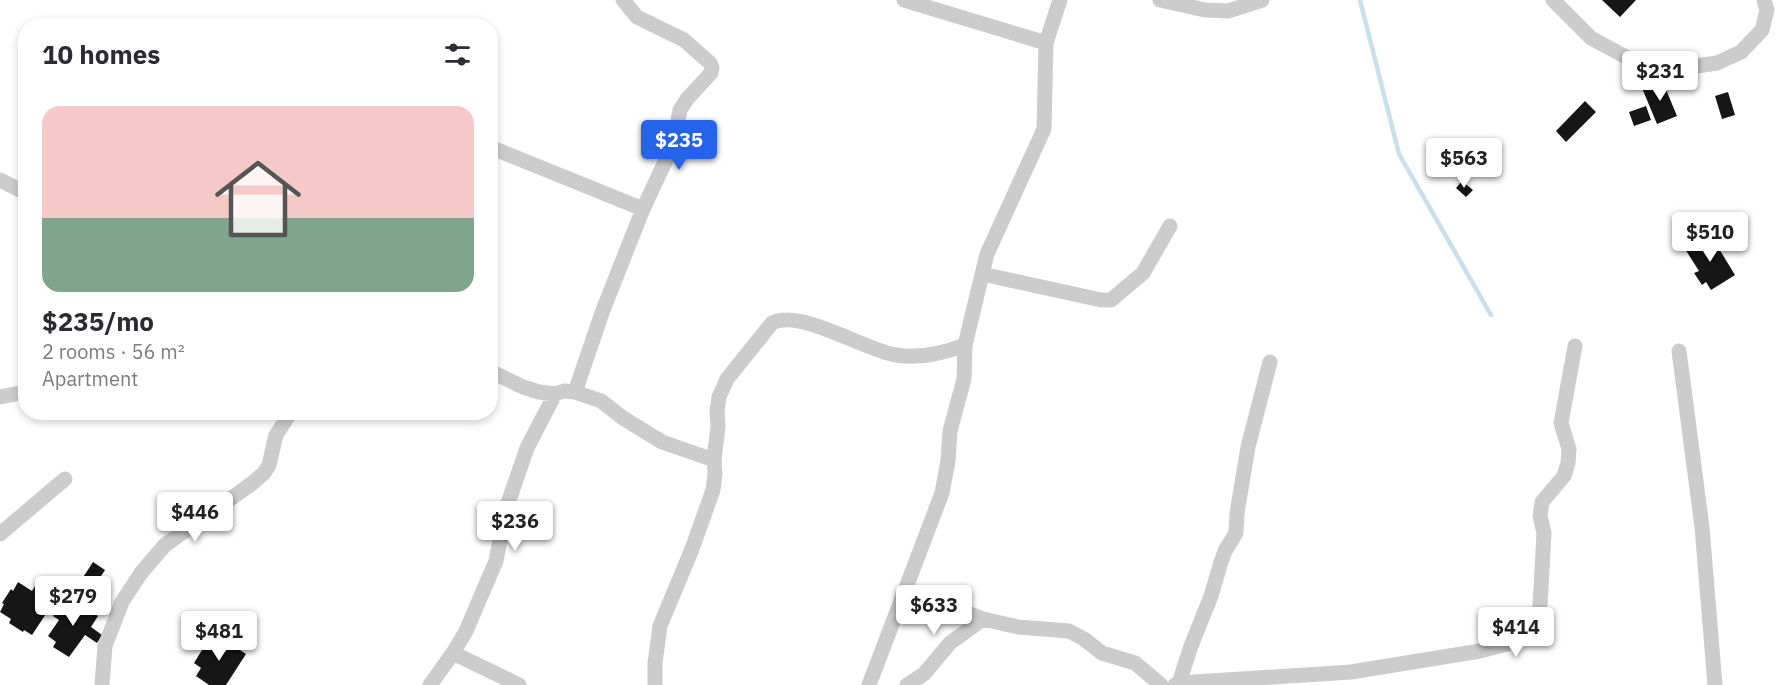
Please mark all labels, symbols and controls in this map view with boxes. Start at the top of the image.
text: 10 homes [42,37,160,71]
icon: filters [441,38,474,71]
pin: $231 [1624,51,1696,102]
text: $231 [1636,57,1684,84]
pin: $235 [643,120,715,171]
text: $235 [655,126,703,153]
pin: $563 [1428,138,1500,189]
text: $563 [1440,144,1488,171]
icon: home [204,145,312,253]
pin: $510 [1674,212,1746,263]
text: $510 [1686,218,1734,245]
text: $235/mo [42,304,154,338]
text: 2 rooms · 56 m² [42,338,185,365]
text: Apartment [42,365,138,392]
pin: $446 [159,492,231,543]
text: $446 [171,498,219,525]
pin: $236 [479,501,551,552]
text: $236 [491,507,539,534]
pin: $279 [37,576,109,627]
text: $279 [49,582,97,609]
pin: $633 [898,585,970,636]
text: $633 [910,591,958,618]
pin: $414 [1480,607,1552,658]
pin: $481 [183,611,255,662]
text: $414 [1492,613,1540,640]
text: $481 [195,617,243,644]

